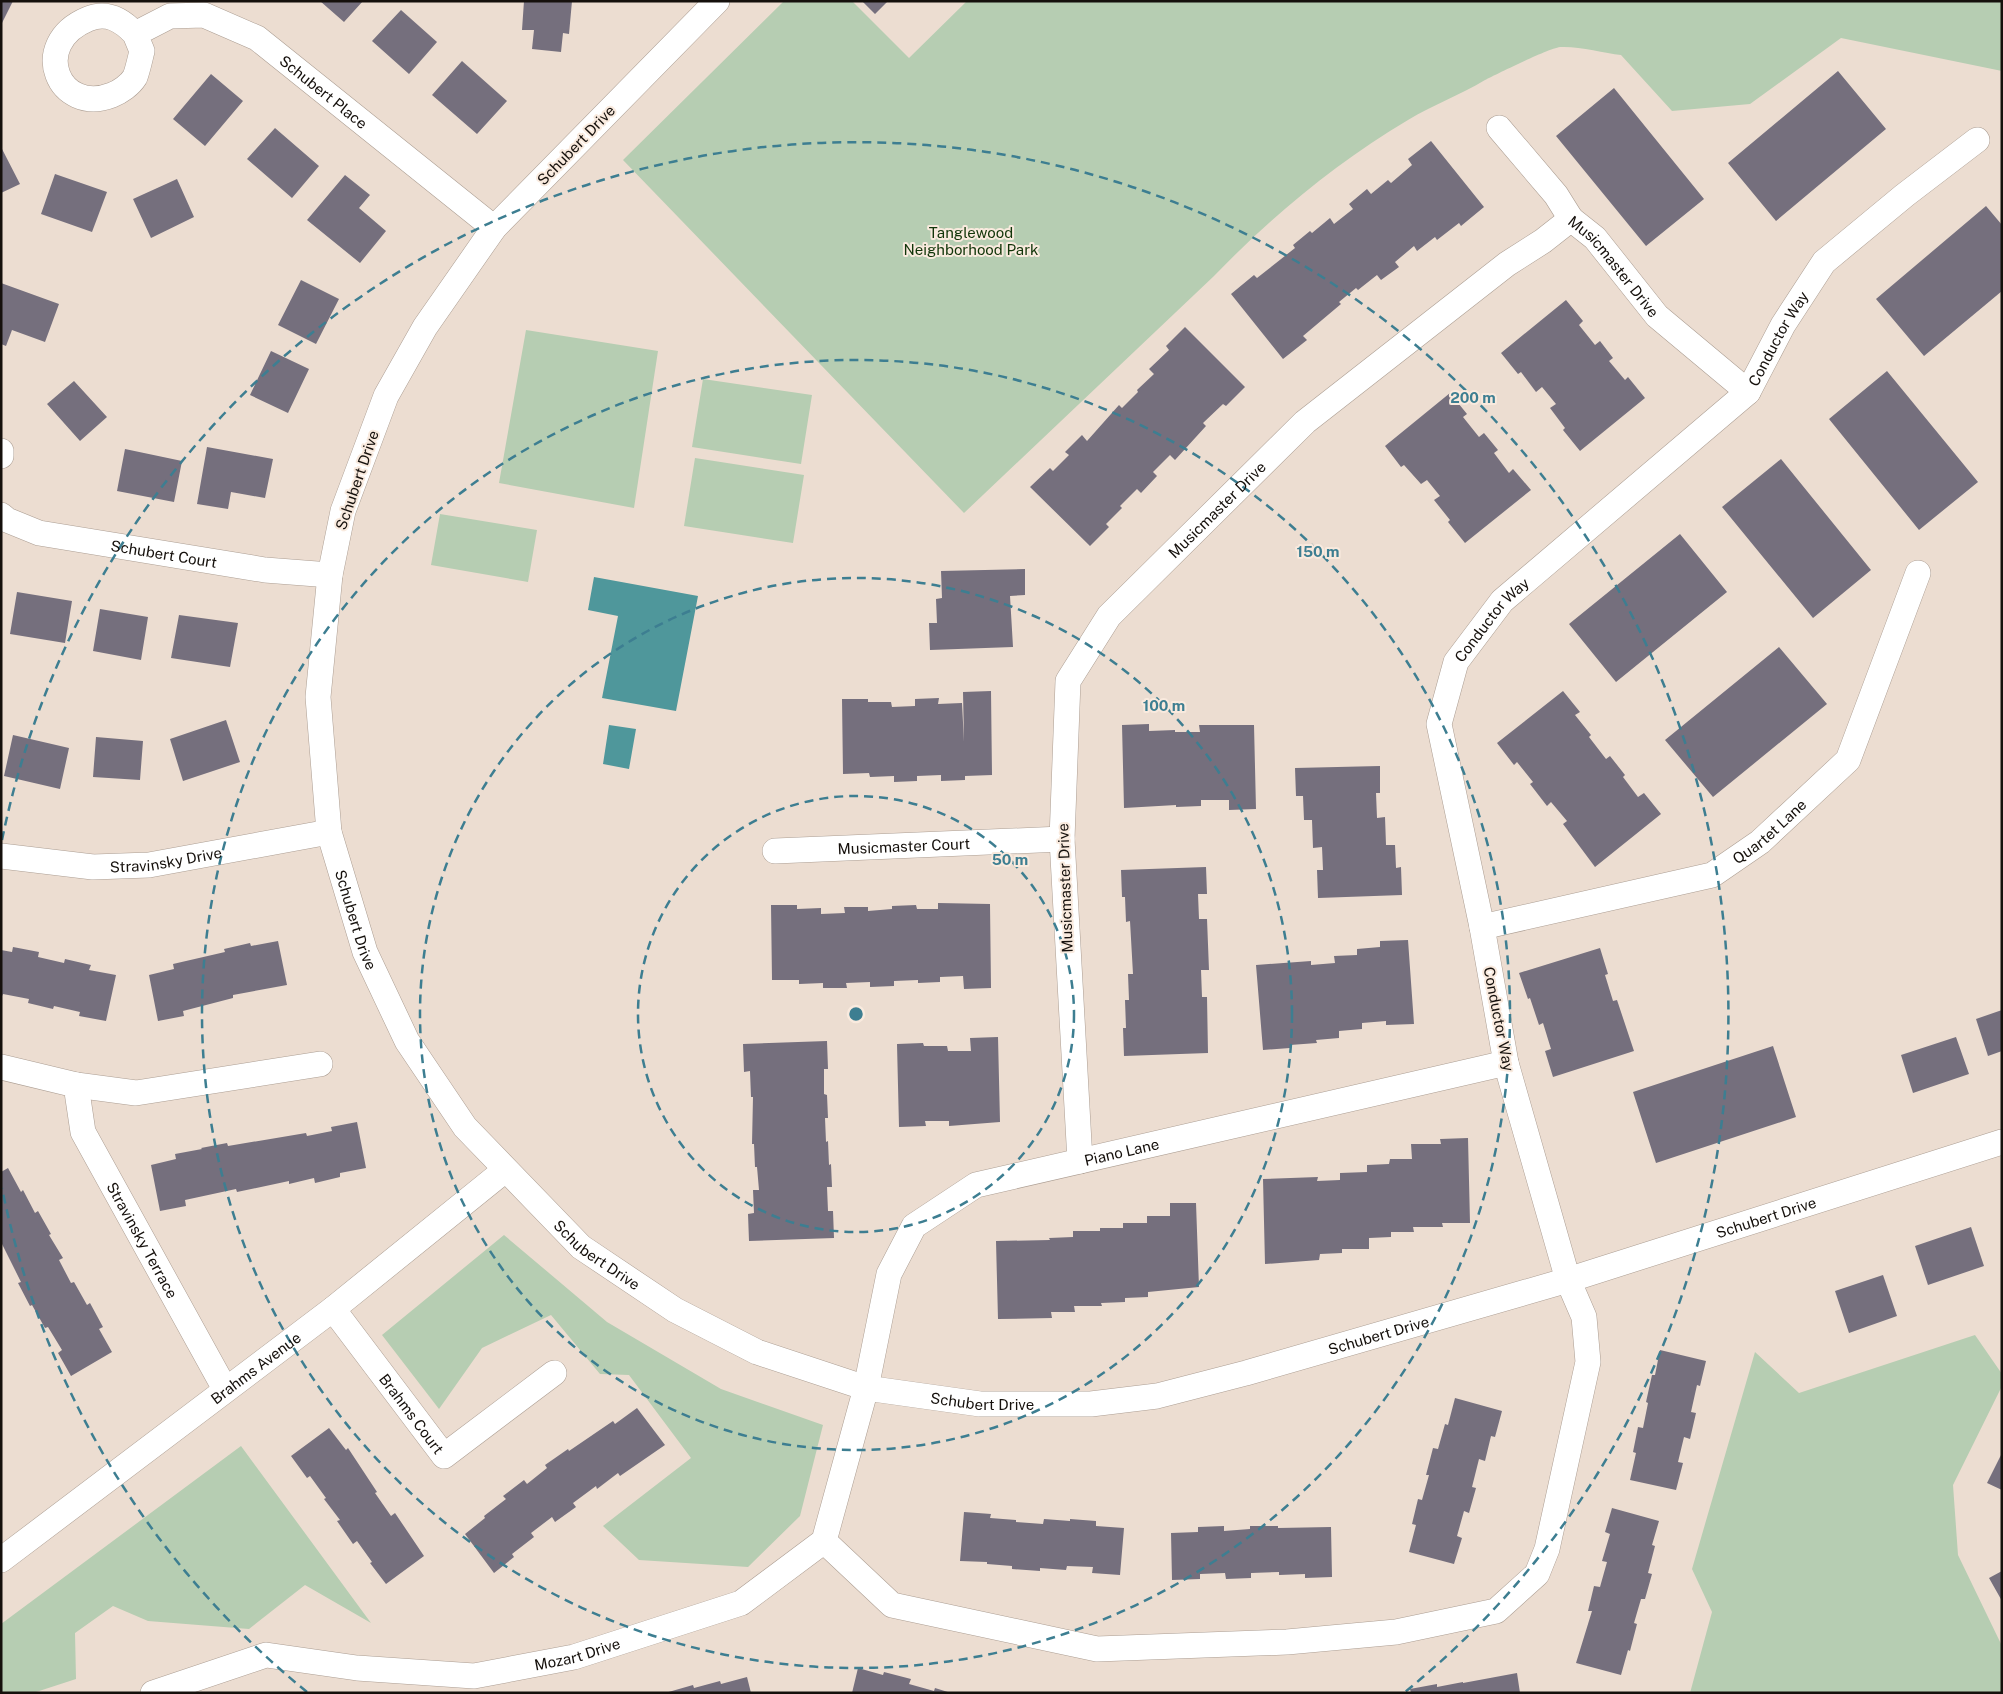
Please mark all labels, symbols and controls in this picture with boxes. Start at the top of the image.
street label: Schubert Place [277,51,371,132]
street label: Schubert Drive [534,102,618,188]
street label: Musicmaster Drive [1565,212,1663,320]
park label: Tanglewood Neighborhood Park [904,224,1038,258]
street label: Conductor Way [1744,288,1811,389]
text: 200 m [1450,389,1496,406]
street label: Schubert Drive [332,428,382,532]
street label: Musicmaster Drive [1165,458,1269,561]
street label: Schubert Court [110,536,218,571]
text: 150 m [1296,543,1340,560]
street label: Conductor Way [1451,574,1532,665]
text: 100 m [1143,697,1185,714]
street label: Quartet Lane [1729,795,1809,867]
street label: Musicmaster Drive [1054,823,1076,953]
street label: Musicmaster Court [837,834,971,857]
street label: Stravinsky Drive [110,843,223,875]
text: 50 m [992,851,1028,868]
street label: Schubert Drive [332,868,381,972]
street label: Conductor Way [1481,965,1517,1073]
centre of rings [847,1005,865,1023]
street label: Piano Lane [1082,1135,1160,1168]
street label: Stravinsky Terrace [104,1179,181,1301]
street label: Schubert Drive [1714,1193,1818,1241]
street label: Schubert Drive [551,1216,643,1293]
street label: Schubert Drive [1326,1312,1431,1357]
street label: Brahms Avenue [207,1328,304,1407]
street label: Brahms Court [376,1370,448,1457]
street label: Schubert Drive [929,1389,1034,1413]
street label: Mozart Drive [533,1634,622,1673]

